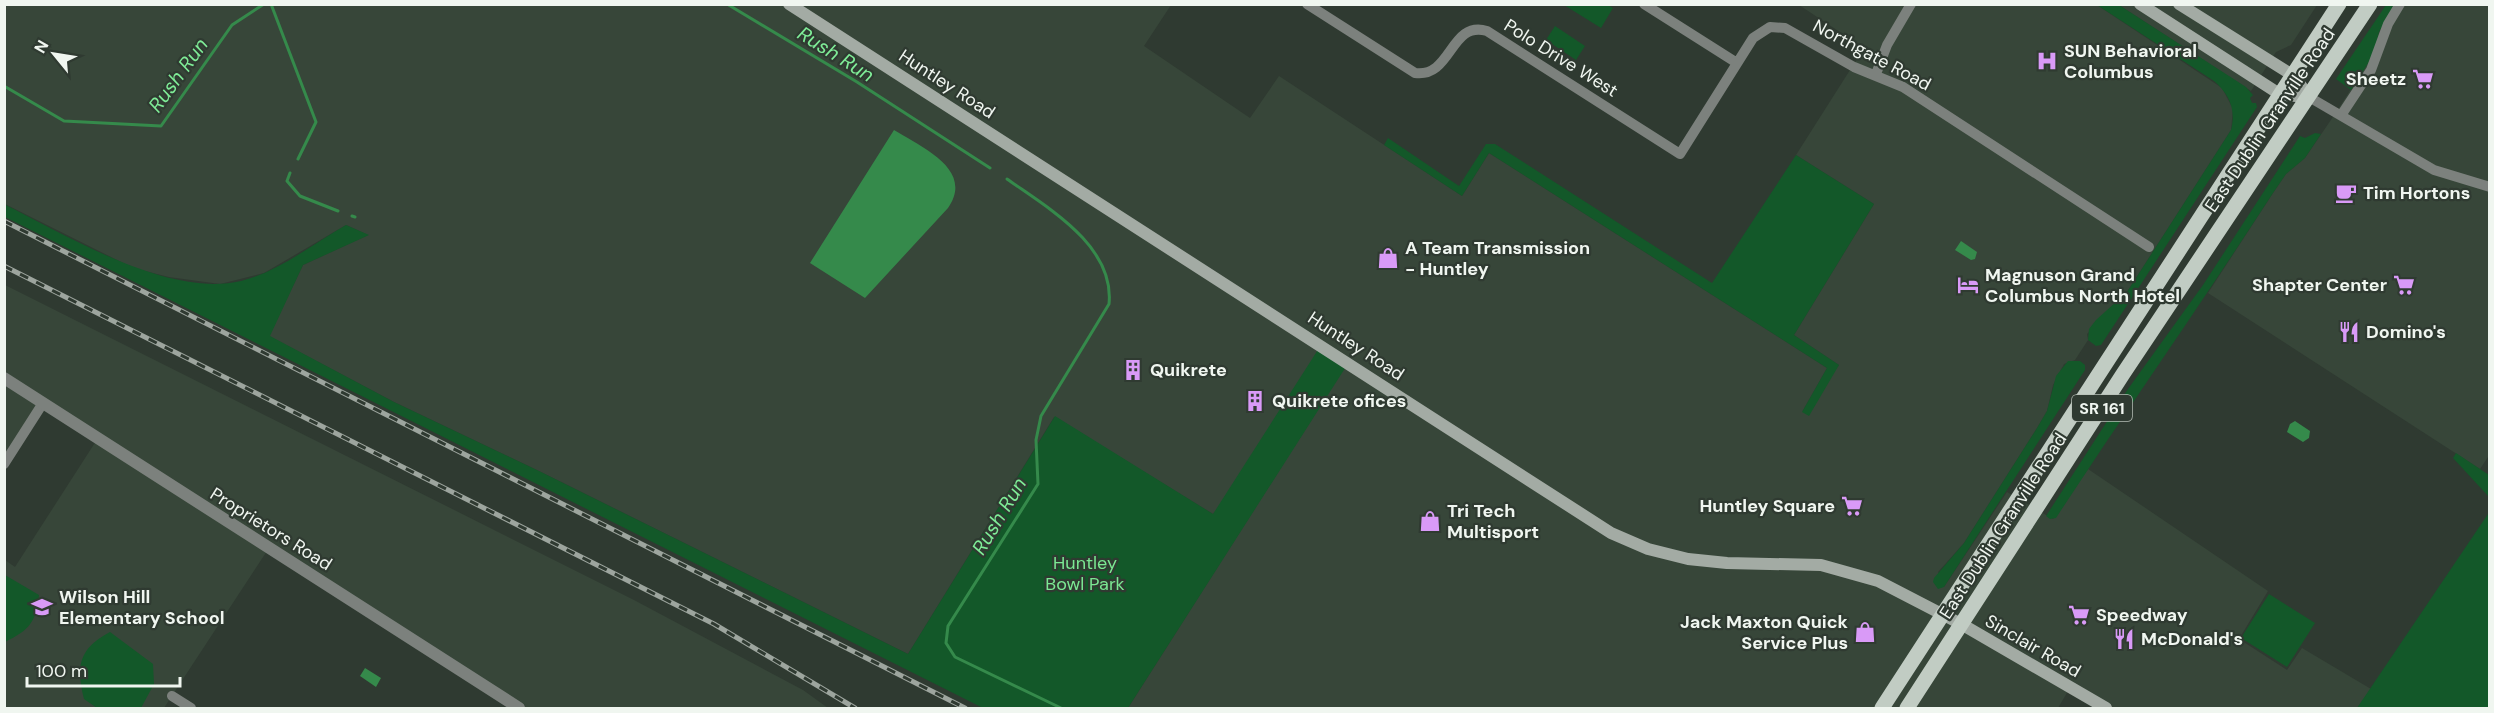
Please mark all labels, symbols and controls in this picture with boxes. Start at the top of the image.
street label: Polo Drive West [1500,13,1622,103]
street label: Northgate Road [1809,14,1935,96]
water label: Rush Run [793,20,879,88]
street label: East Dublin Granville Road [2199,23,2341,217]
north arrow [24,24,84,84]
water label: Rush Run [142,33,214,117]
text: N [29,36,53,57]
place label: SUN Behavioral Columbus [2064,39,2197,84]
street label: Huntley Road [894,44,1000,124]
hospital icon: SUN Behavioral Columbus [2035,49,2059,73]
place label: Sheetz [2346,67,2406,91]
supermarket icon: Sheetz [2411,67,2435,91]
cafe icon: Tim Hortons [2334,181,2358,205]
place label: Tim Hortons [2363,181,2470,205]
place label: A Team Transmission - Huntley [1405,236,1590,281]
shop icon: A Team Transmission - Huntley [1376,246,1400,270]
place label: Magnuson Grand Columbus North Hotel [1985,263,2180,308]
hotel icon: Magnuson Grand Columbus North Hotel [1956,273,1980,297]
place label: Shapter Center [2252,273,2387,297]
supermarket icon: Shapter Center [2392,273,2416,297]
street label: Huntley Road [1303,306,1409,386]
restaurant icon: Domino's [2337,320,2361,344]
place label: Domino's [2366,320,2446,344]
building icon: Quikrete [1121,358,1145,382]
place label: Quikrete [1150,358,1227,382]
building icon: Quikrete ofices [1243,389,1267,413]
place label: Quikrete ofices [1272,389,1406,413]
road number: SR 161 [2072,395,2132,421]
street label: East Dublin Granville Road [1934,429,2072,623]
water label: Rush Run [966,473,1032,559]
street label: Proprietors Road [206,482,336,576]
place label: Huntley Square [1700,494,1835,518]
supermarket icon: Huntley Square [1840,494,1864,518]
place label: Tri Tech Multisport [1447,499,1539,544]
shop icon: Tri Tech Multisport [1418,509,1442,533]
park label: Huntley Bowl Park [1045,551,1125,596]
place label: Wilson Hill Elementary School [59,585,225,630]
school or university icon: Wilson Hill Elementary School [30,595,54,619]
supermarket icon: Speedway [2067,603,2091,627]
place label: Speedway [2096,603,2188,627]
street label: Sinclair Road [1981,609,2085,683]
place label: Jack Maxton Quick Service Plus [1680,610,1849,655]
shop icon: Jack Maxton Quick Service Plus [1853,620,1877,644]
restaurant icon: McDonald's [2112,627,2136,651]
place label: McDonald's [2141,627,2243,651]
scale bar [27,650,180,688]
text: 100 m [36,659,87,683]

